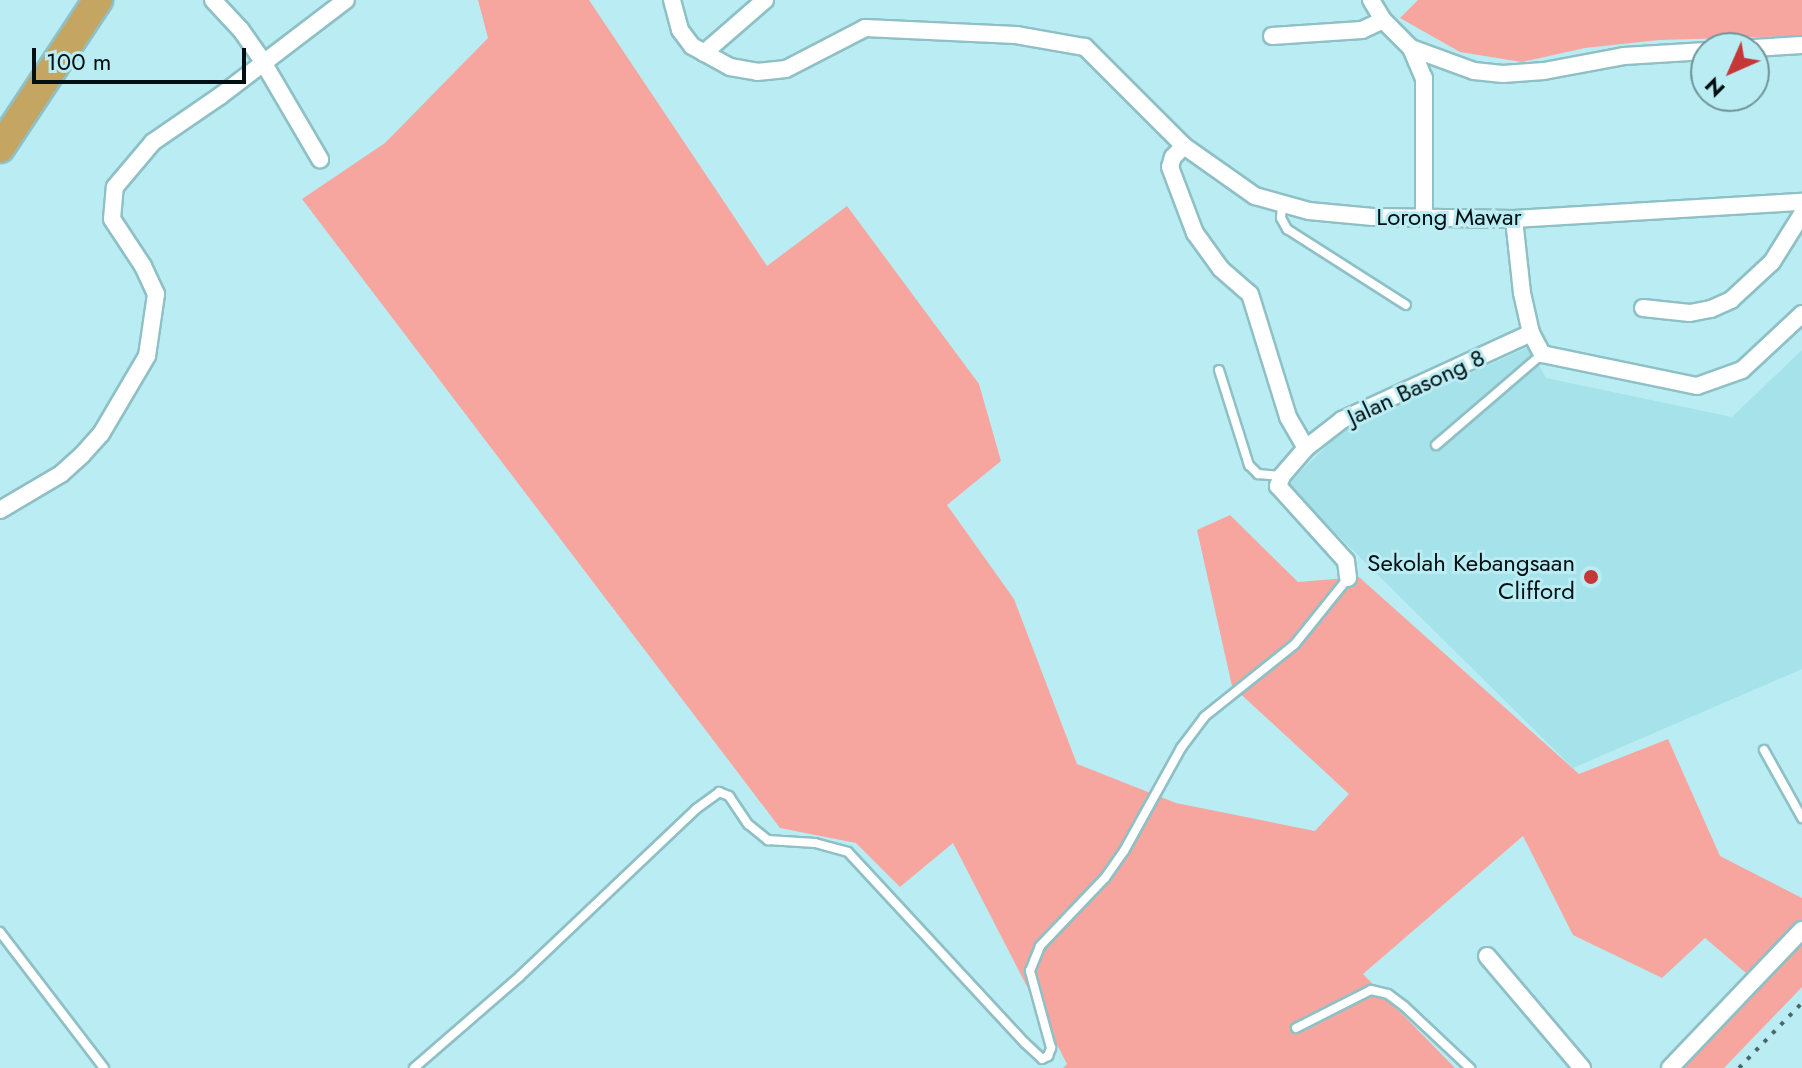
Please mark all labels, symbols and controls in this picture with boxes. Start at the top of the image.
scale bar [36,32,250,82]
north arrow [1690,32,1770,112]
text: 100 m [46,44,112,79]
text: N [1697,70,1732,105]
street label: Lorong Mawar [1376,203,1522,231]
street label: Jalan Basong 8 [1343,343,1489,431]
place label: Sekolah Kebangsaan Clifford [1367,549,1575,605]
marker: Sekolah Kebangsaan Clifford [1582,568,1600,586]

